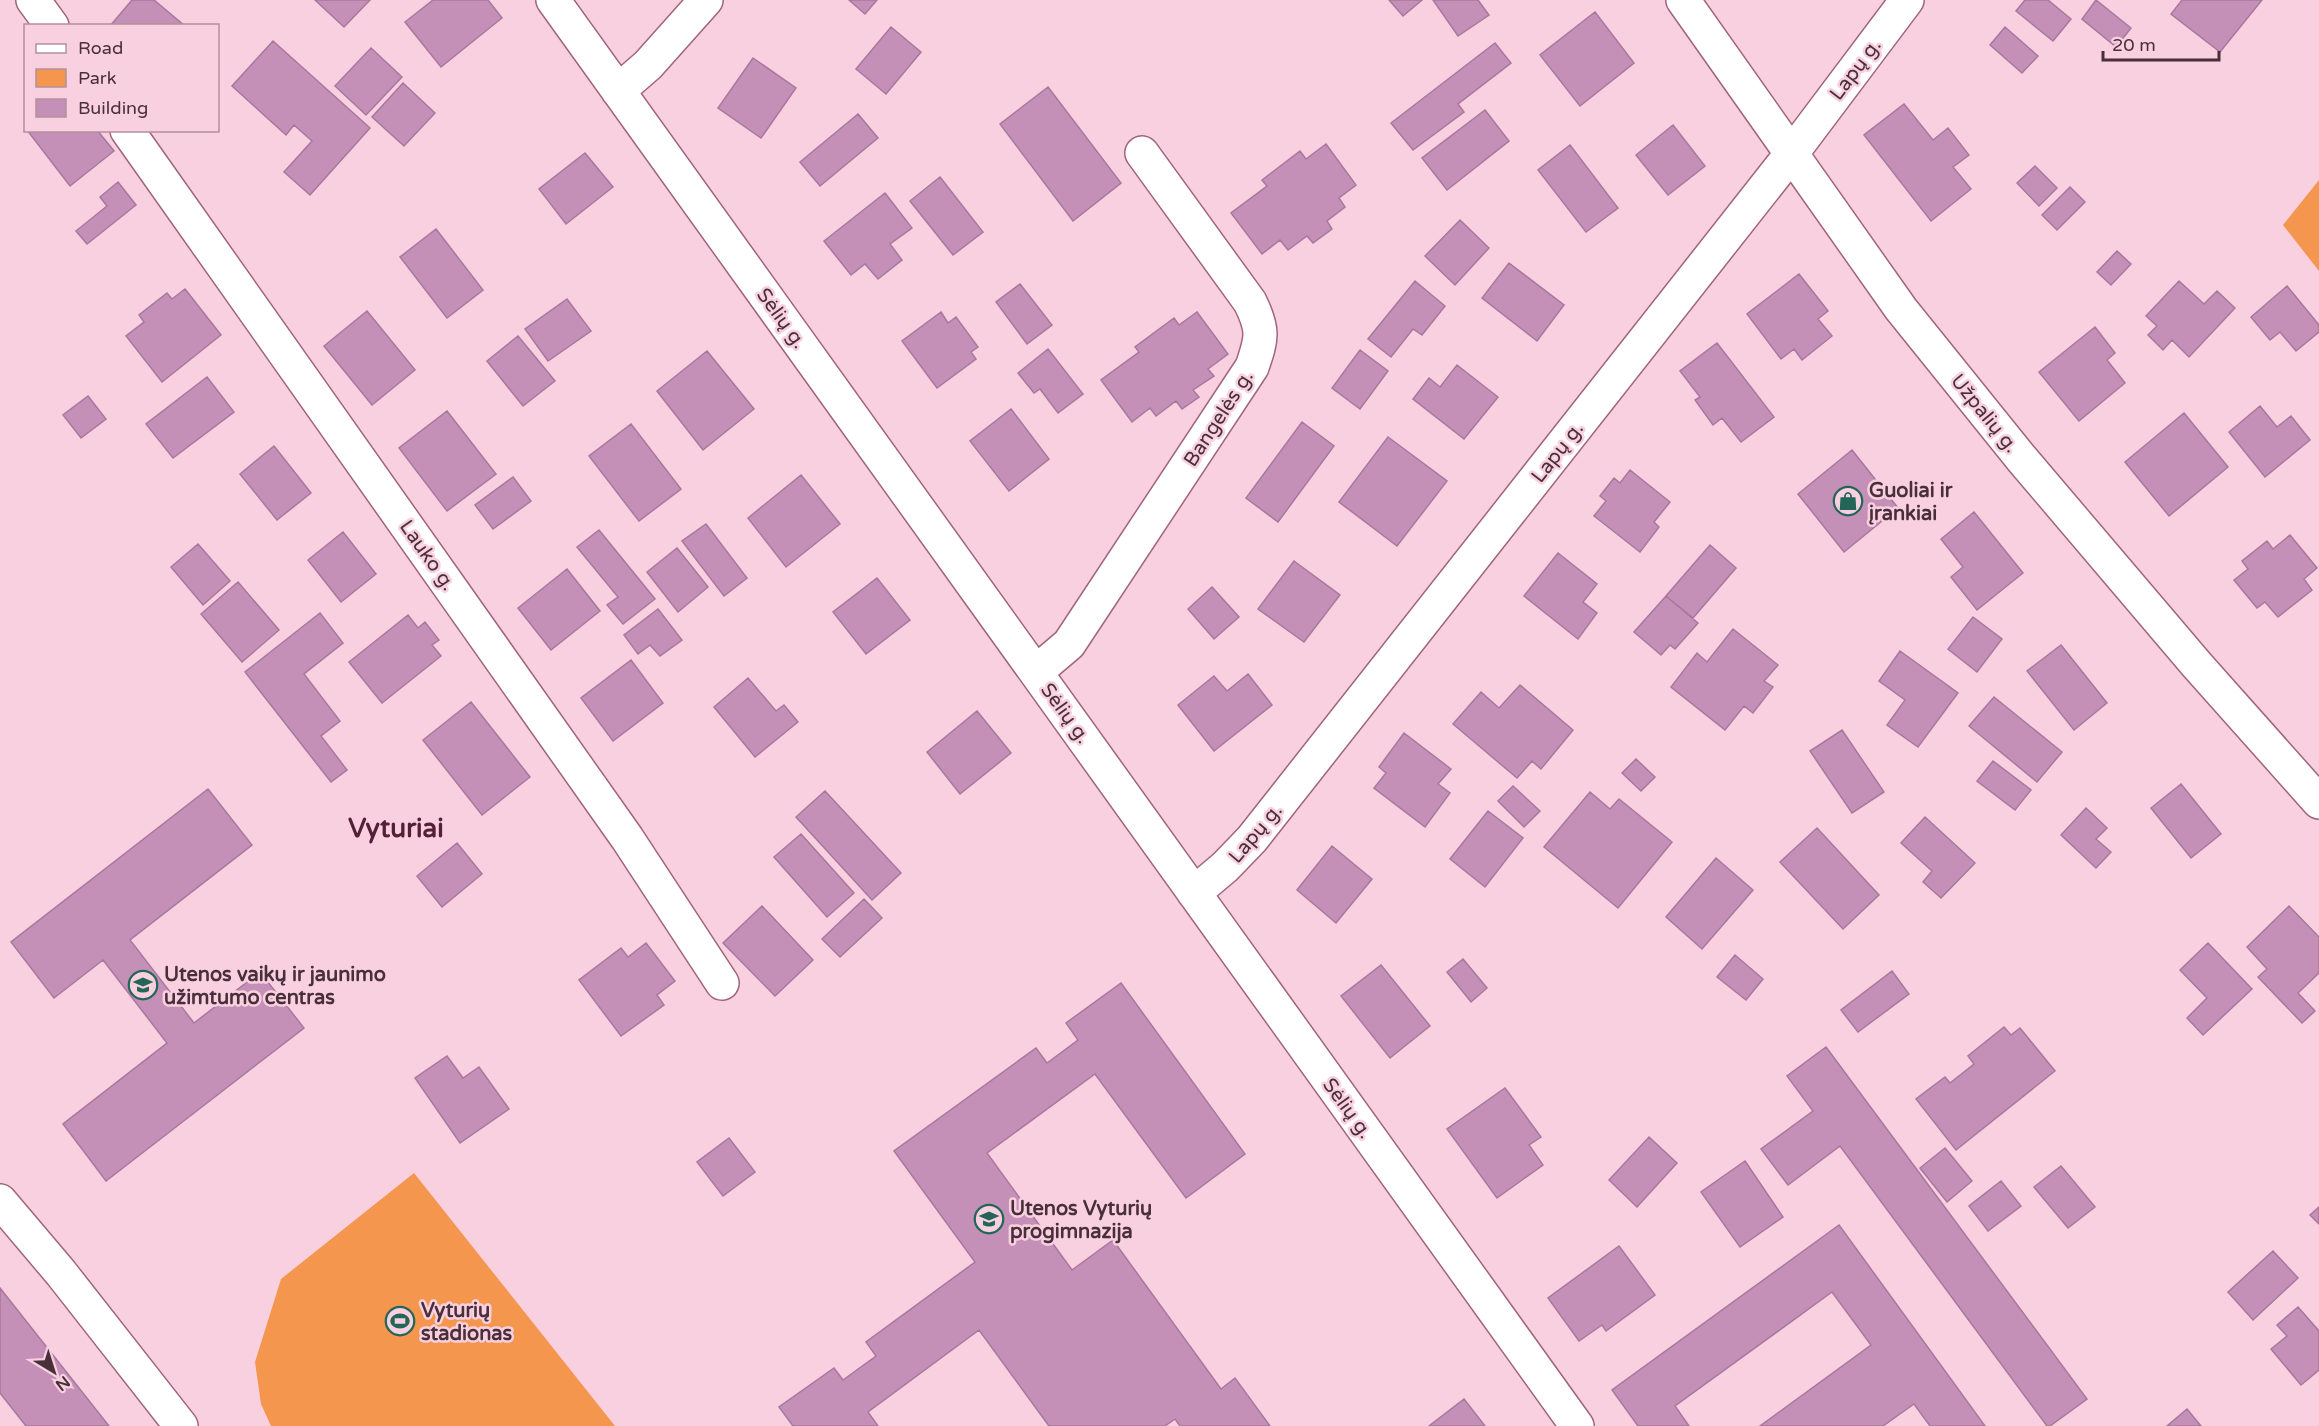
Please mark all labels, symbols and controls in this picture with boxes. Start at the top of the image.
legend [24,24,219,132]
scale bar [2103,24,2218,62]
street label: Lapų g. [1825,34,1887,105]
text: 20 m [2112,34,2156,56]
text: Road [78,37,123,59]
text: Park [78,67,117,89]
text: Building [78,97,148,119]
street label: Sėlių g. [751,284,811,353]
street label: Bangelės g. [1179,366,1259,471]
street label: Užpalių g. [1945,369,2023,458]
street label: Lapų g. [1527,417,1589,488]
place label: Guoliai ir įrankiai [1869,479,1953,526]
shop icon: Guoliai ir įrankiai [1832,485,1864,517]
street label: Lauko g. [394,516,460,596]
street label: Sėlių g. [1035,679,1095,748]
street label: Lapų g. [1224,799,1288,868]
district label: Vyturiai [348,813,444,844]
place label: Utenos vaikų ir jaunimo užimtumo centras [164,963,386,1010]
school or university icon: Utenos vaikų ir jaunimo užimtumo centras [127,969,159,1001]
street label: Sėlių g. [1317,1074,1377,1143]
place label: Utenos Vyturių progimnazija [1010,1197,1152,1244]
school or university icon: Utenos Vyturių progimnazija [973,1203,1005,1235]
place label: Vyturių stadionas [421,1299,513,1346]
sports icon: Vyturių stadionas [384,1305,416,1337]
north arrow [24,1342,84,1402]
text: N [51,1371,74,1395]

